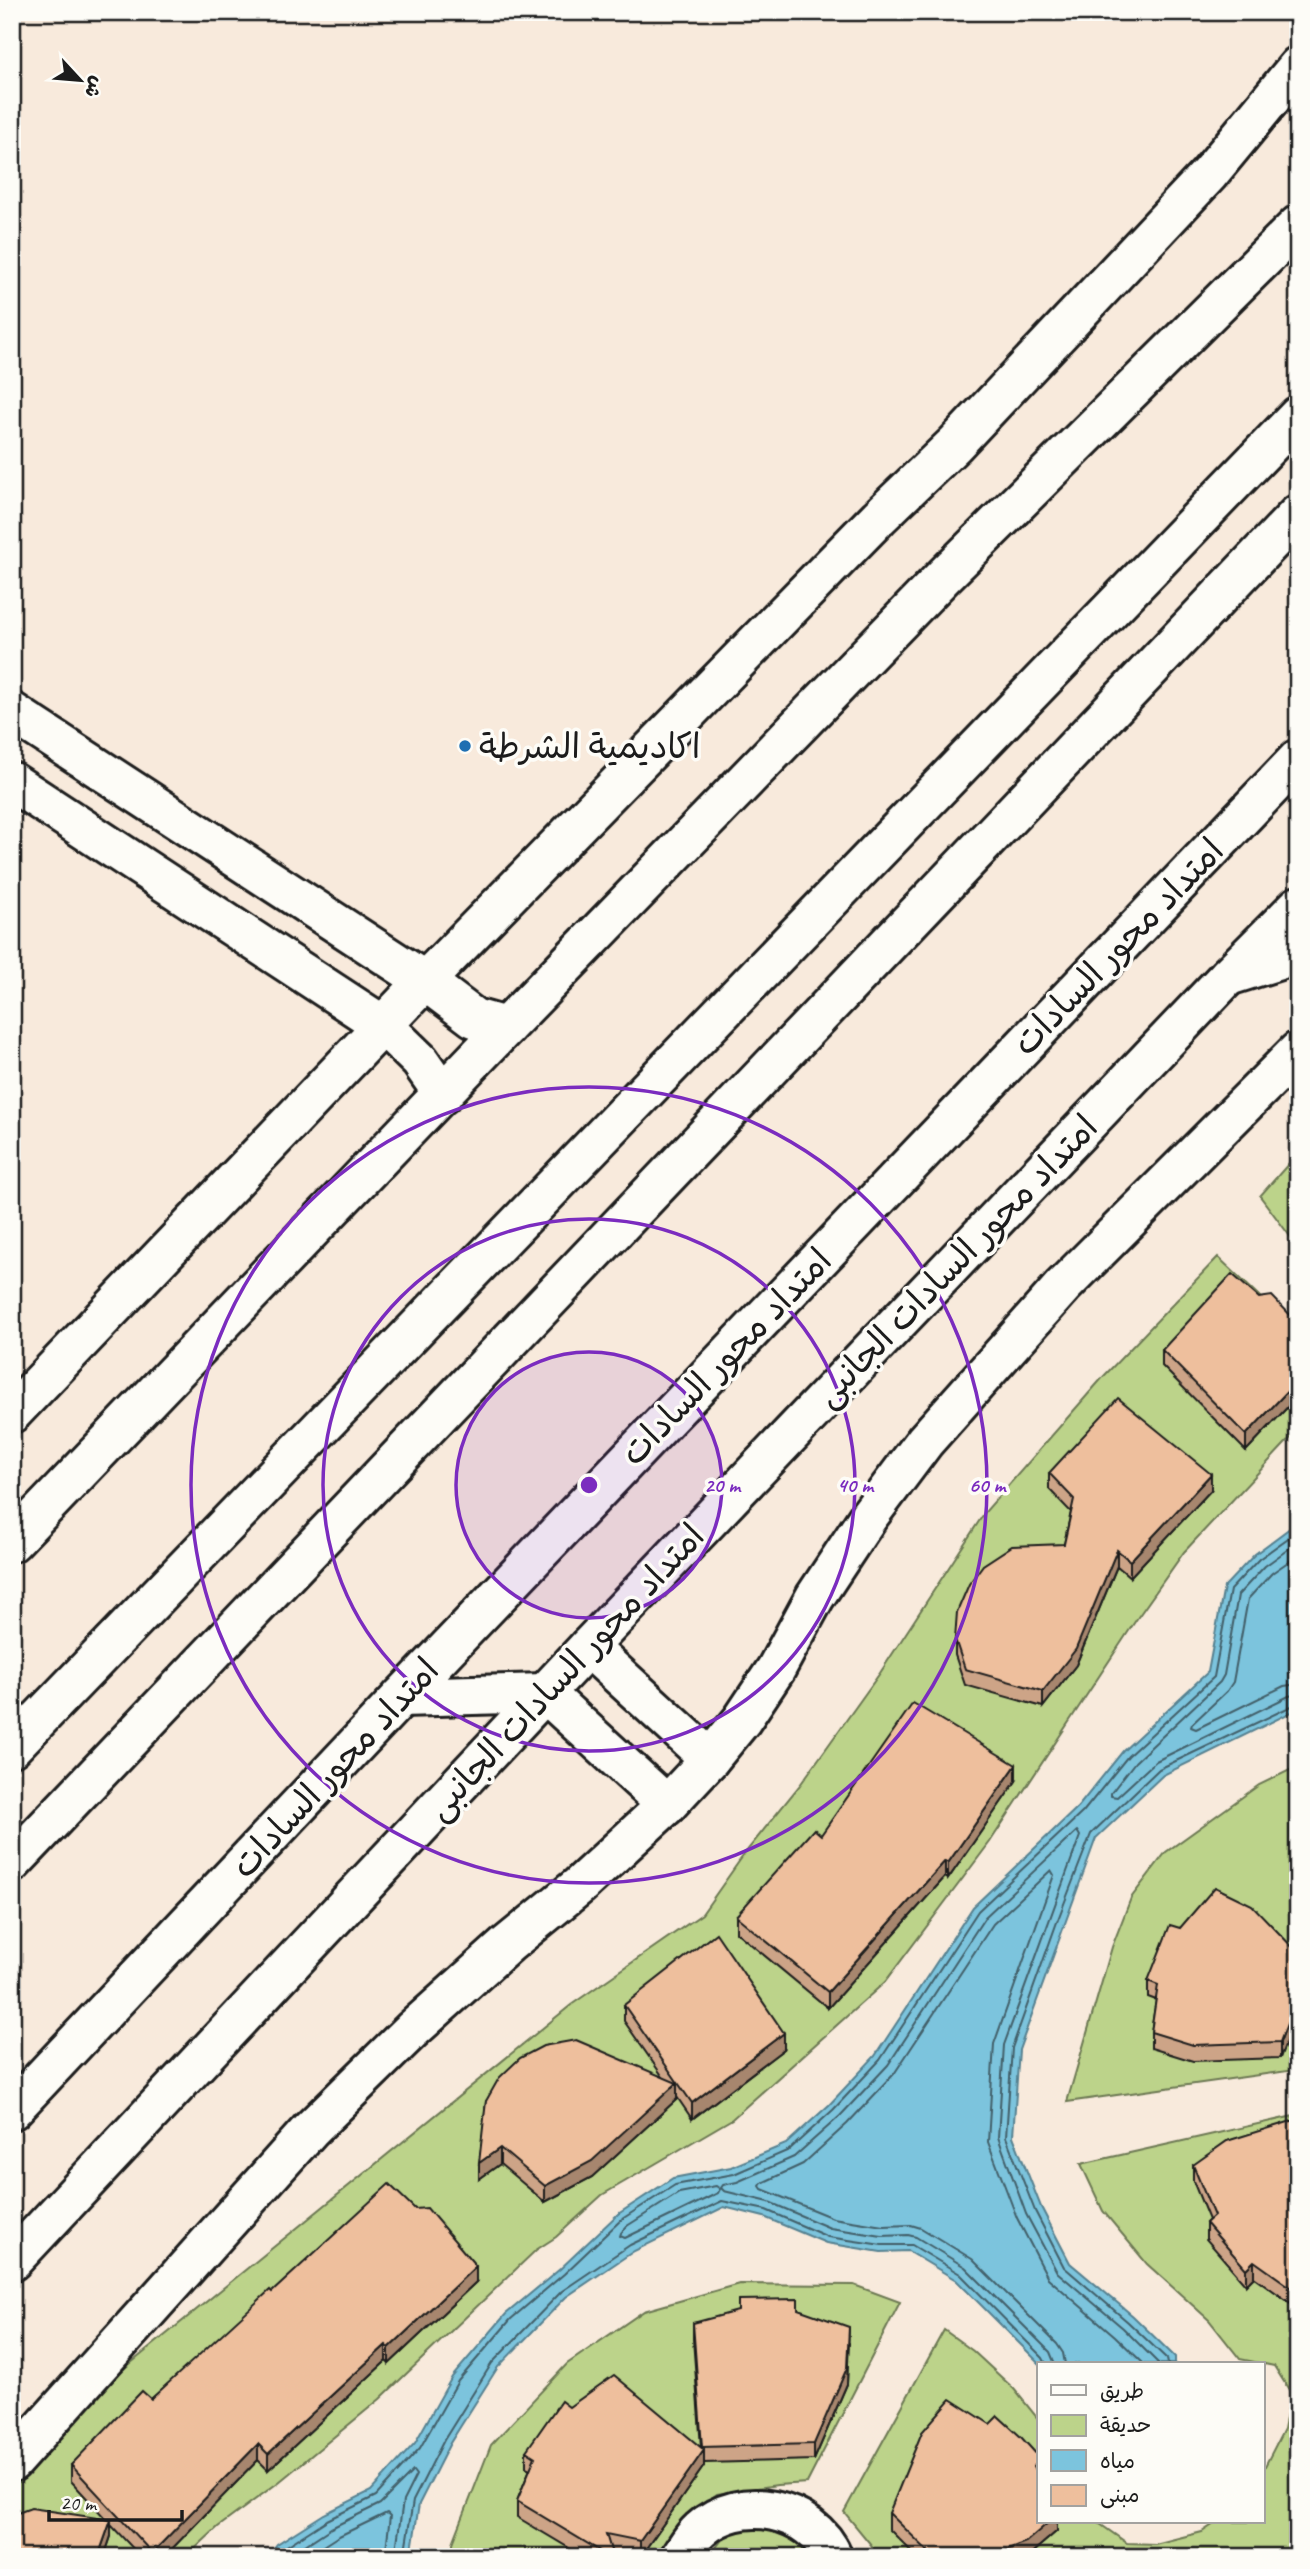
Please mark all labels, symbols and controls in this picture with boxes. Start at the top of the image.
north arrow [46,46,116,116]
text: ش [79,72,110,102]
place label: اكاديمية الشرطة [479,724,701,769]
marker: اكاديمية الشرطة [457,738,473,754]
street label: امتداد محور السادات [1003,829,1233,1065]
street label: امتداد محور السادات الجانبى [805,1105,1107,1417]
street label: امتداد محور السادات [611,1239,841,1475]
text: 20 m [704,1472,742,1498]
text: 40 m [837,1472,875,1498]
text: 60 m [969,1472,1007,1498]
centre of rings [577,1473,601,1497]
street label: امتداد محور السادات الجانبى [416,1514,714,1830]
street label: امتداد محور السادات [221,1648,449,1888]
legend [1037,2362,1264,2524]
text: طريق [1100,2378,1144,2404]
text: حديقة [1100,2412,1151,2438]
text: مياه [1100,2448,1135,2474]
scale bar [49,2478,182,2522]
text: مبنى [1100,2482,1139,2509]
text: 20 m [60,2490,98,2516]

